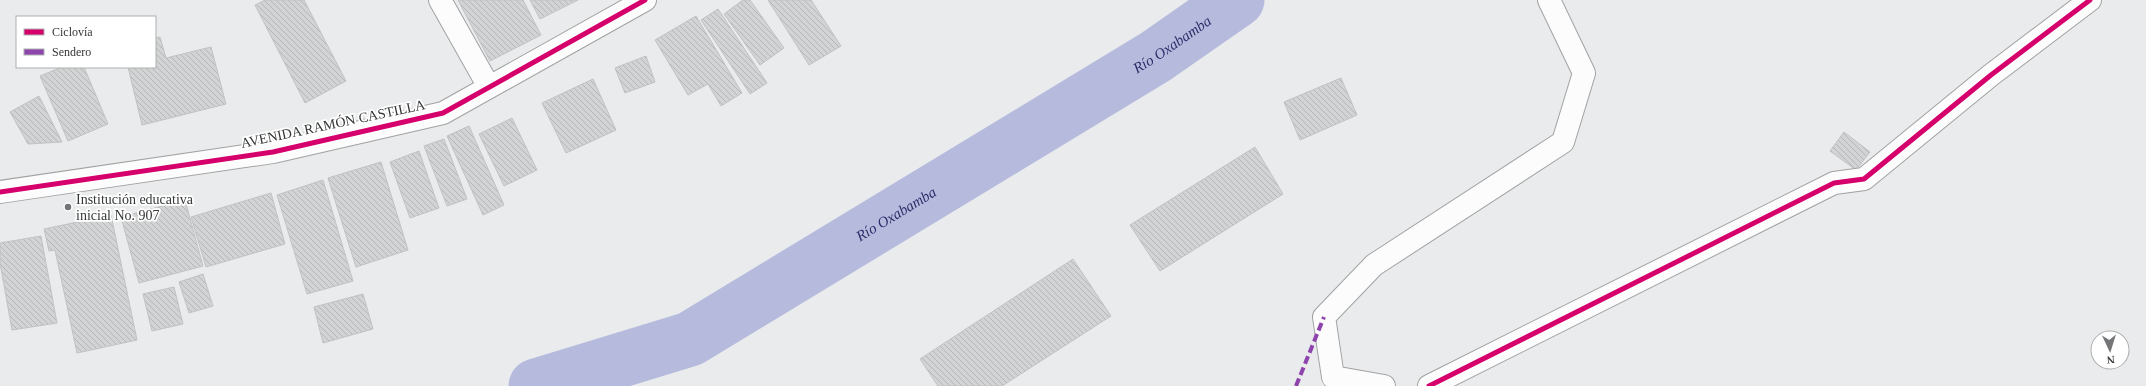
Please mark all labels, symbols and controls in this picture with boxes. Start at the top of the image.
water label: Río Oxabamba [1129,13,1214,77]
legend [16,16,156,68]
text: Ciclovía [52,25,93,39]
text: Sendero [52,45,91,59]
street label: AVENIDA RAMÓN CASTILLA [239,96,427,151]
water label: Río Oxabamba [852,184,939,245]
place label: Institución educativa inicial No. 907 [76,192,194,223]
marker: Institución educativa inicial No. 907 [63,202,73,212]
north arrow [2090,330,2130,370]
text: N [2106,354,2115,366]

